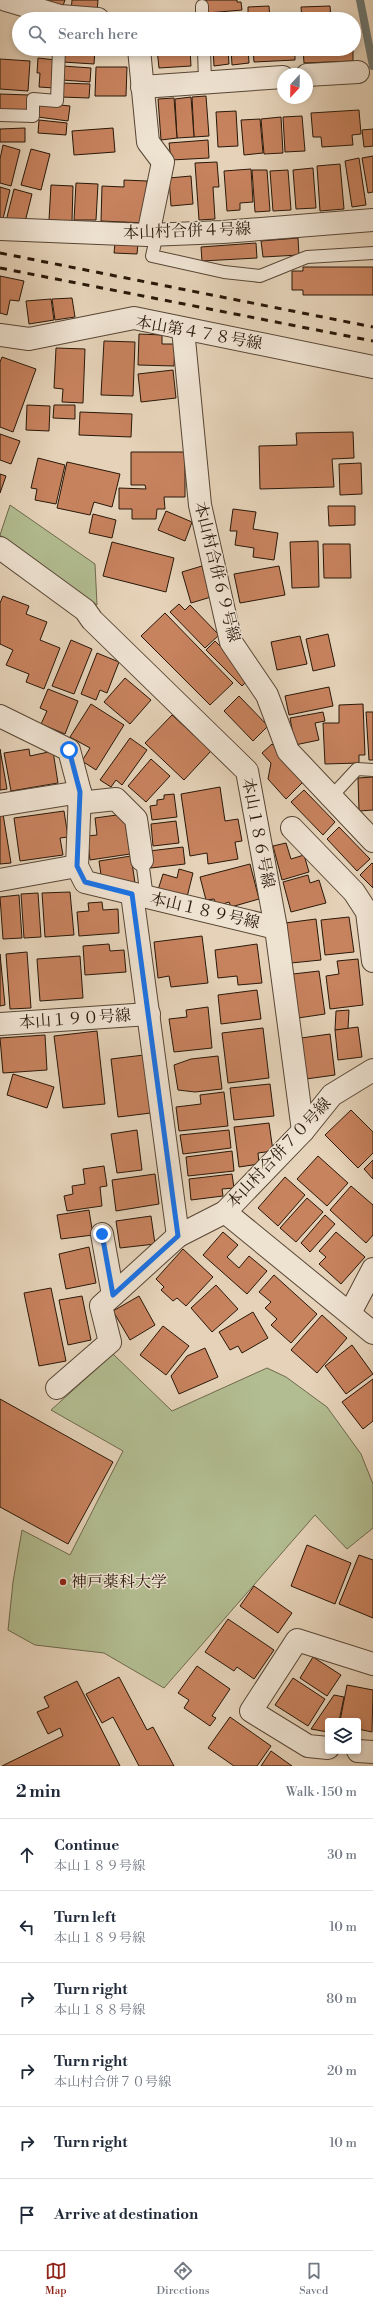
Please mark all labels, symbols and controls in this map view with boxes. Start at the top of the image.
search box [12,12,361,56]
icon: search [26,23,48,45]
text: Search here [58,25,138,44]
north arrow [277,68,313,104]
street label: 本山村合併４号線 [123,219,251,243]
street label: 本山第４７８号線 [134,312,264,354]
street label: 本山村合併６９号線 [190,500,244,644]
route start [60,741,78,759]
street label: 本山１８６号線 [237,776,279,890]
street label: 本山１８９号線 [148,889,262,933]
street label: 本山１９０号線 [18,1005,132,1033]
street label: 本山村合併７０号線 [223,1094,335,1212]
route end [93,1225,111,1243]
place label: 神戸薬科大学 [71,1572,167,1592]
marker: 神戸薬科大学 [58,1577,68,1587]
map controls [325,1718,361,1754]
button: layers [325,1718,361,1754]
text: 2 min [16,1781,61,1803]
text: Walk · 150 m [286,1784,357,1800]
text: Continue [54,1836,119,1855]
icon: ahead [16,1844,38,1866]
text: 30 m [327,1847,357,1863]
text: 本山１８９号線 [54,1858,145,1874]
text: Turn left [54,1908,116,1927]
icon: left [16,1916,38,1938]
text: 10 m [329,1919,357,1935]
text: 本山１８９号線 [54,1930,145,1946]
text: Turn right [54,1980,128,1999]
icon: right [16,1988,38,2010]
text: 80 m [326,1991,357,2007]
text: 本山１８８号線 [54,2002,145,2018]
text: Turn right [54,2052,128,2071]
icon: right [16,2060,38,2082]
text: 20 m [327,2063,357,2079]
text: 本山村合併７０号線 [54,2074,171,2090]
icon: right [16,2132,38,2154]
text: Turn right [54,2133,128,2152]
text: 10 m [329,2135,357,2151]
icon: arrive [16,2204,38,2226]
text: Arrive at destination [54,2205,198,2224]
tab: Map [45,2260,67,2298]
tab: Directions [157,2260,210,2298]
tab: Saved [299,2260,328,2298]

